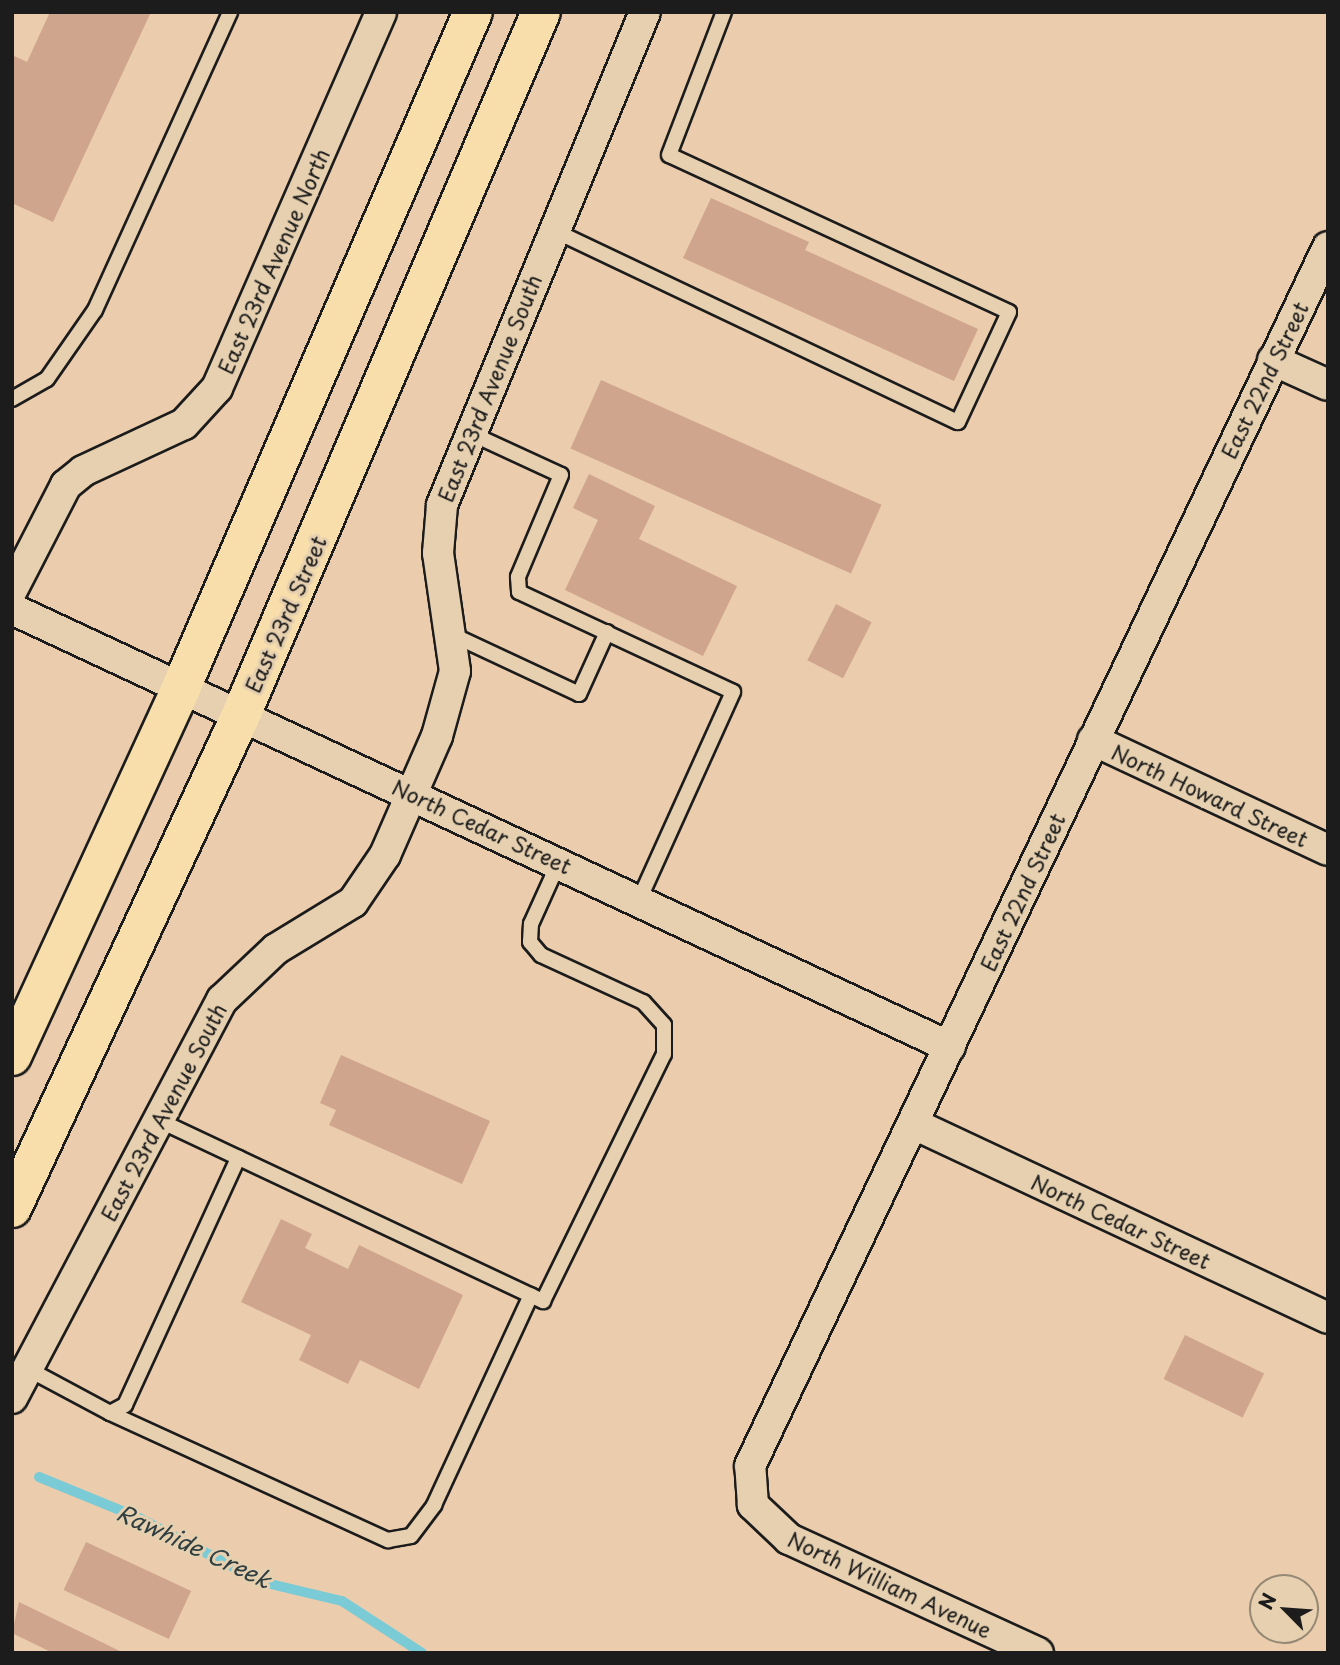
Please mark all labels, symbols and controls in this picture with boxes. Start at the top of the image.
street label: East 23rd Avenue North [212,144,334,378]
street label: East 23rd Avenue South [432,271,546,505]
street label: East 22nd Street [1215,297,1313,463]
street label: East 23rd Street [239,532,331,696]
street label: North Howard Street [1108,738,1312,852]
street label: North Cedar Street [388,773,576,879]
street label: East 22nd Street [974,808,1070,976]
street label: East 23rd Avenue South [95,999,231,1225]
street label: North Cedar Street [1027,1168,1215,1274]
water label: Rawhide Creek [113,1498,275,1594]
street label: North William Avenue [785,1526,995,1642]
north arrow [1249,1574,1319,1644]
text: N [1251,1588,1283,1614]

